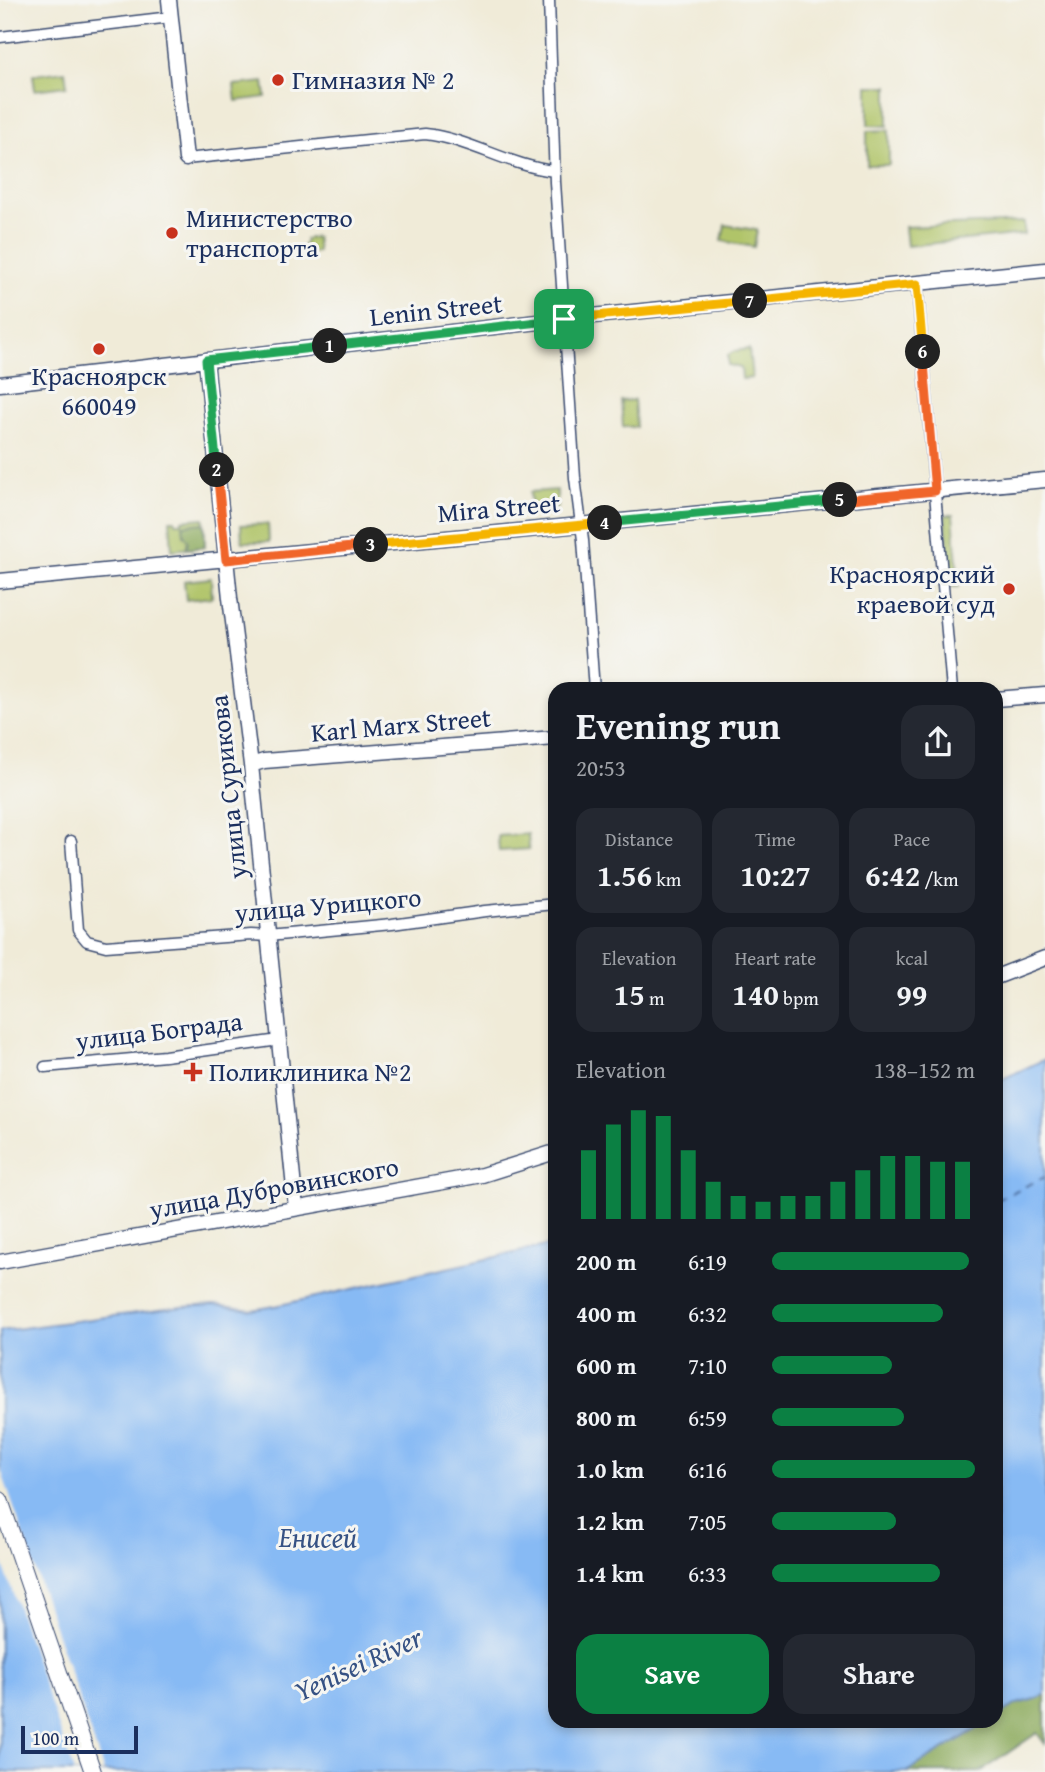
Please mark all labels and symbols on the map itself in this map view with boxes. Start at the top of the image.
place label: Гимназия № 2 [292,60,455,99]
marker: Гимназия № 2 [270,72,286,88]
place label: Министерство транспорта [186,198,353,267]
marker: Министерство транспорта [164,225,180,241]
street label: Lenin Street [368,283,504,336]
pin: 7 [732,284,768,318]
pin [534,289,594,349]
pin: 1 [312,328,348,364]
pin: 6 [906,334,940,370]
marker: Красноярск 660049 [91,341,107,357]
place label: Красноярск 660049 [32,356,167,425]
pin: 2 [200,452,234,488]
pin: 5 [822,482,858,518]
street label: Mira Street [436,483,562,532]
pin: 4 [588,505,622,540]
pin: 3 [354,528,388,562]
place label: Красноярский краевой суд [829,554,995,623]
marker: Красноярский краевой суд [1001,581,1017,597]
street label: улица Сурикова [198,693,257,882]
street label: Karl Marx Street [309,697,493,752]
street label: улица Урицкого [232,877,423,932]
street label: улица Бограда [72,1001,245,1060]
place label: Поликлиника №2 [209,1052,412,1091]
marker: Поликлиника №2 [183,1062,203,1082]
street label: улица Дубровинского [145,1146,402,1229]
water label: Енисей [278,1516,357,1557]
water label: Yenisei River [287,1615,430,1711]
scale bar [21,1723,138,1755]

